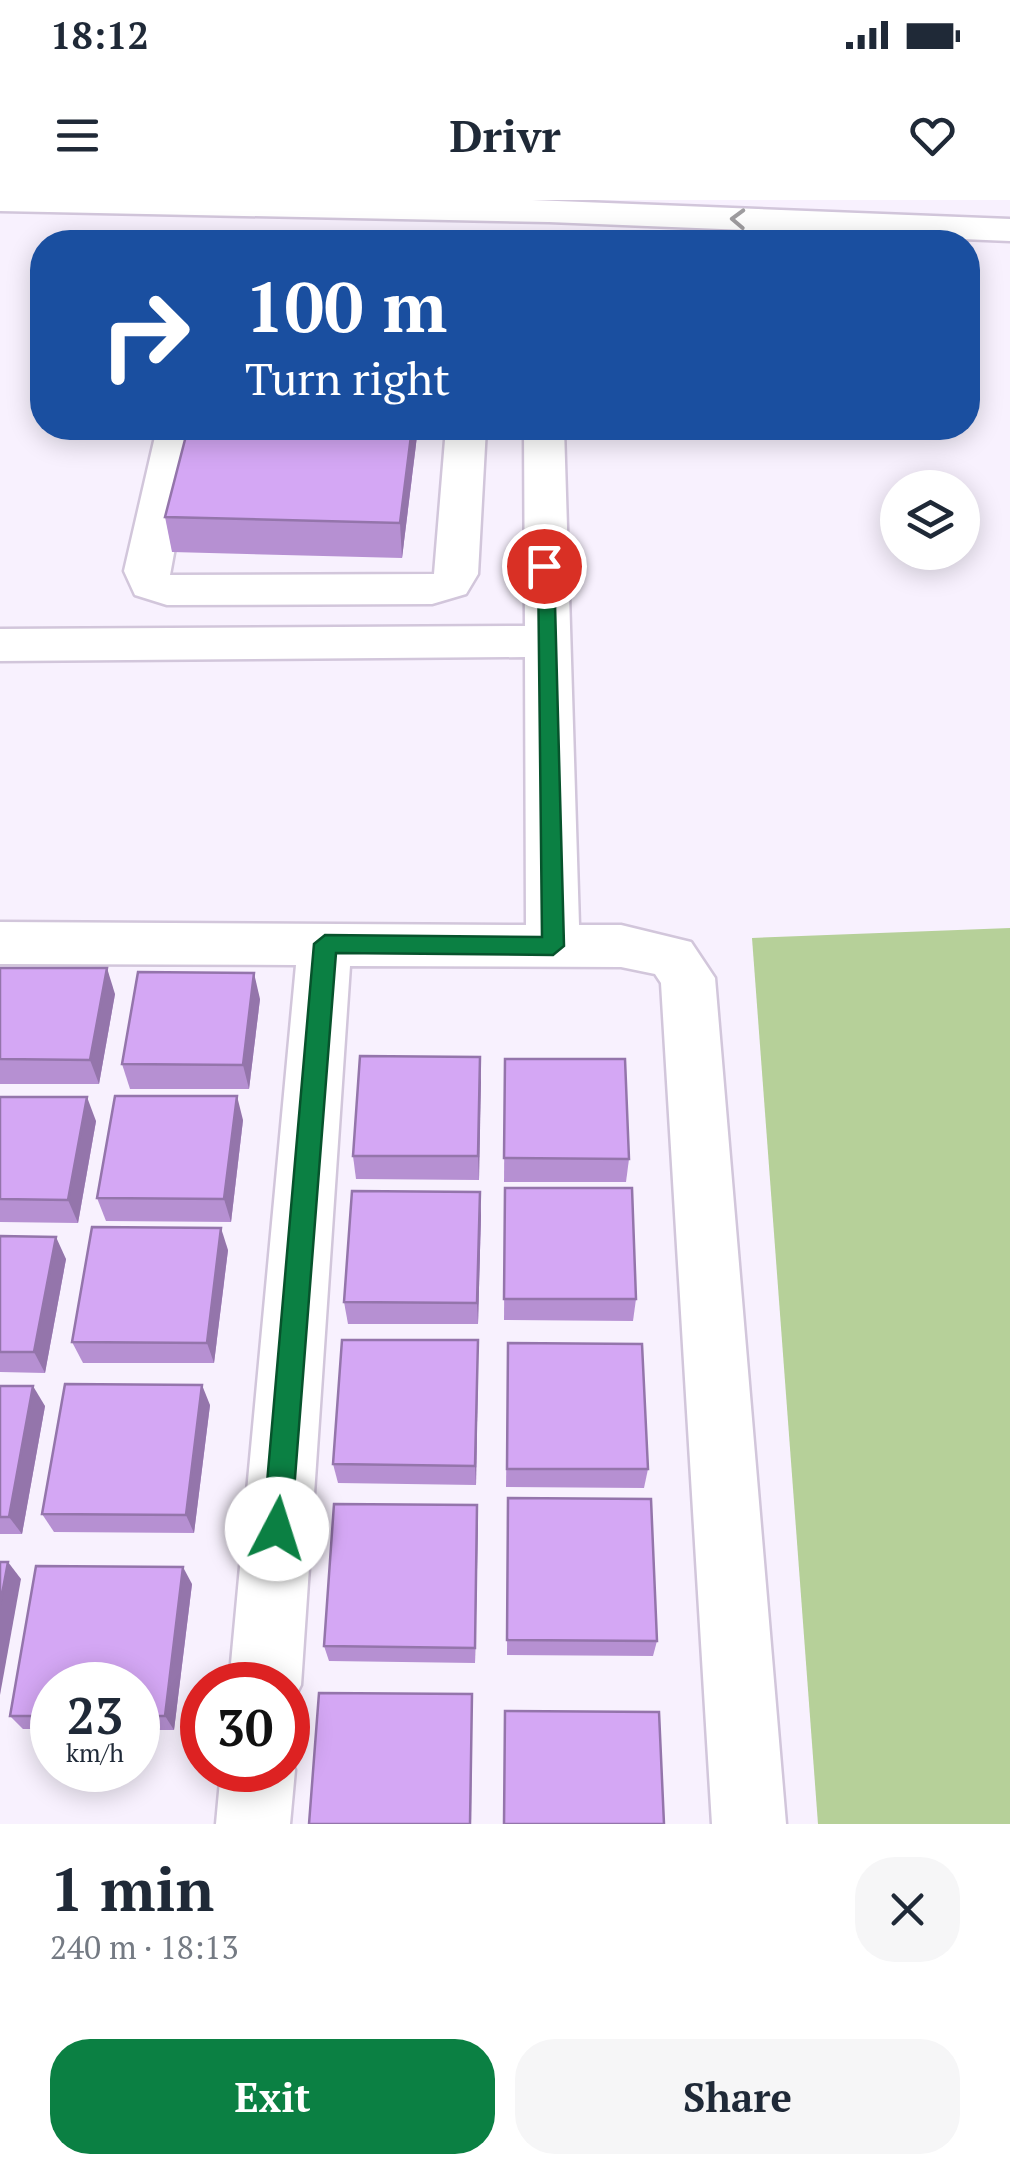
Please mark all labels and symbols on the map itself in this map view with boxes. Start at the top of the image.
one-way arrow [729,208,745,229]
pin [502,524,587,609]
position arrow [225,1477,329,1581]
speed limit sign: 30 [180,1662,310,1792]

